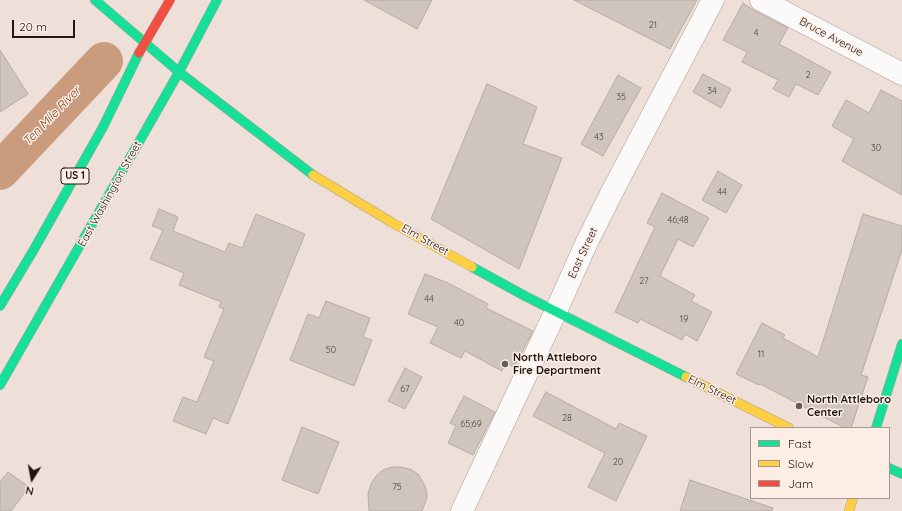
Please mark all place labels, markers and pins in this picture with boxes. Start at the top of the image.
place label: North Attleboro Fire Department [513,351,601,377]
marker: North Attleboro Fire Department [500,359,510,369]
place label: North Attleboro Center [807,393,891,419]
marker: North Attleboro Center [794,401,804,411]

